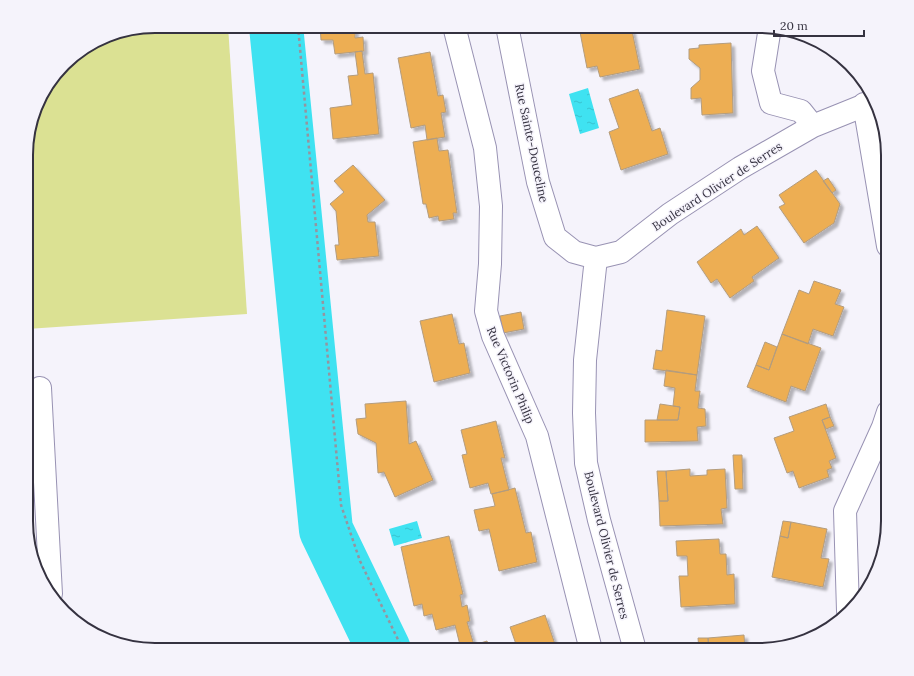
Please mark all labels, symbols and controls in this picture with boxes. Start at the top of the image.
scale bar [774,12,864,38]
text: 20 m [780,18,808,33]
street label: Rue Sainte-Douceline [512,82,552,204]
street label: Boulevard Olivier de Serres [649,138,785,234]
street label: Rue Victorin Philip [484,324,538,426]
street label: Boulevard Olivier de Serres [581,469,633,621]

